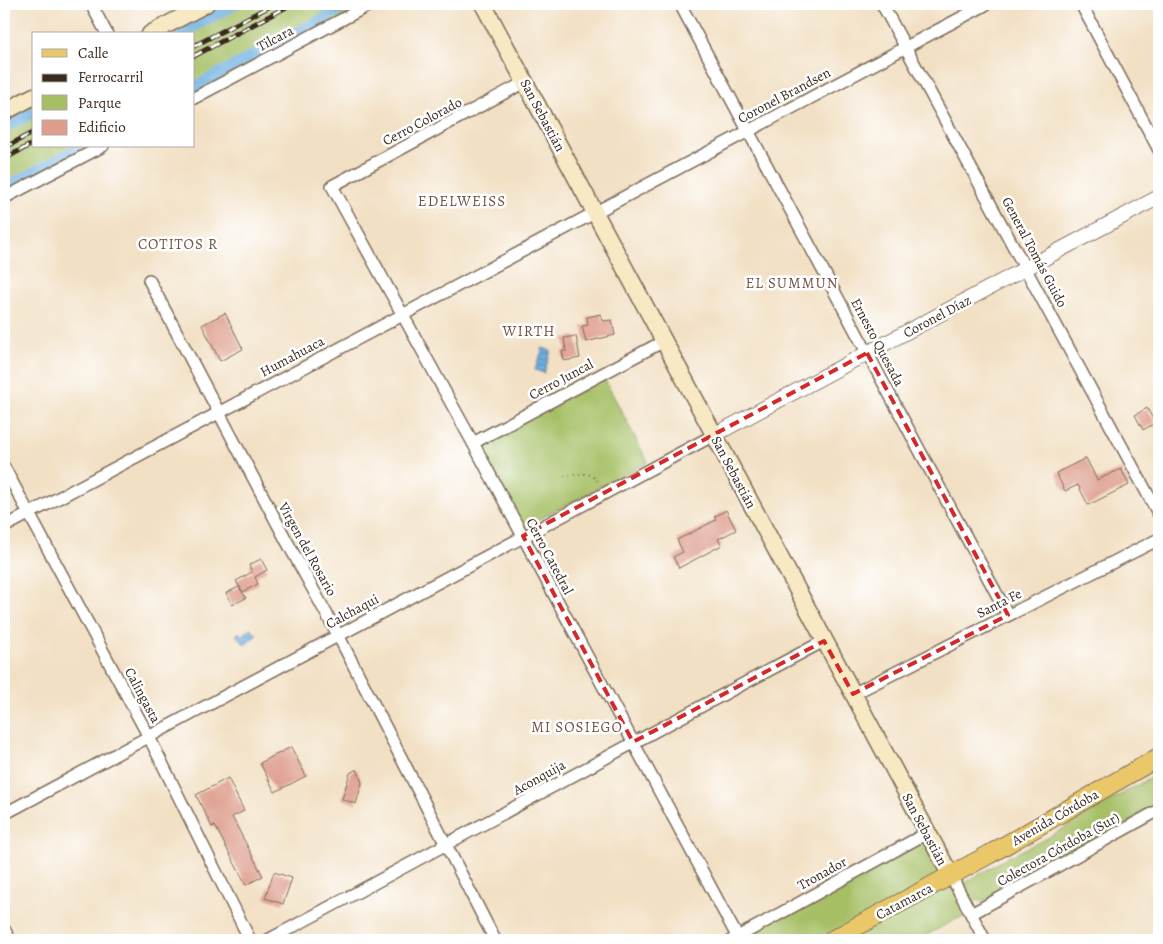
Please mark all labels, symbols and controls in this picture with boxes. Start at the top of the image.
street label: Tilcara [254,21,297,56]
legend [32,32,195,148]
text: Calle [78,43,109,63]
street label: Coronel Brandsen [735,63,834,128]
text: Ferrocarril [78,67,143,87]
street label: San Sebastián [515,76,570,155]
text: Parque [78,93,121,113]
street label: Cerro Colorado [379,93,465,150]
text: Edificio [78,117,126,137]
district label: EDELWEISS [418,191,506,211]
street label: General Tomás Guido [997,194,1072,311]
district label: COTITOS R [138,234,218,254]
district label: EL SUMMUN [745,273,839,293]
street label: Coronel Díaz [900,291,975,342]
street label: Ernesto Quesada [846,295,909,390]
district label: WIRTH [501,321,556,341]
street label: Humahuaca [257,331,328,381]
street label: Cerro Juncal [526,354,597,404]
street label: San Sebastián [706,433,761,512]
street label: Virgen del Rosario [273,498,341,600]
street label: Cerro Catedral [521,515,578,598]
street label: Santa Fe [974,584,1025,623]
street label: Calchaqui [322,590,382,633]
street label: Calingasta [120,664,165,727]
district label: MI SOSIEGO [531,717,623,737]
street label: Aconquija [509,755,569,800]
street label: Avenida Córdoba [1007,785,1103,851]
street label: San Sebastián [897,790,952,869]
street label: Colectora Córdoba (Sur) [994,808,1123,891]
street label: Tronador [794,852,851,895]
street label: Catamarca [872,878,937,924]

